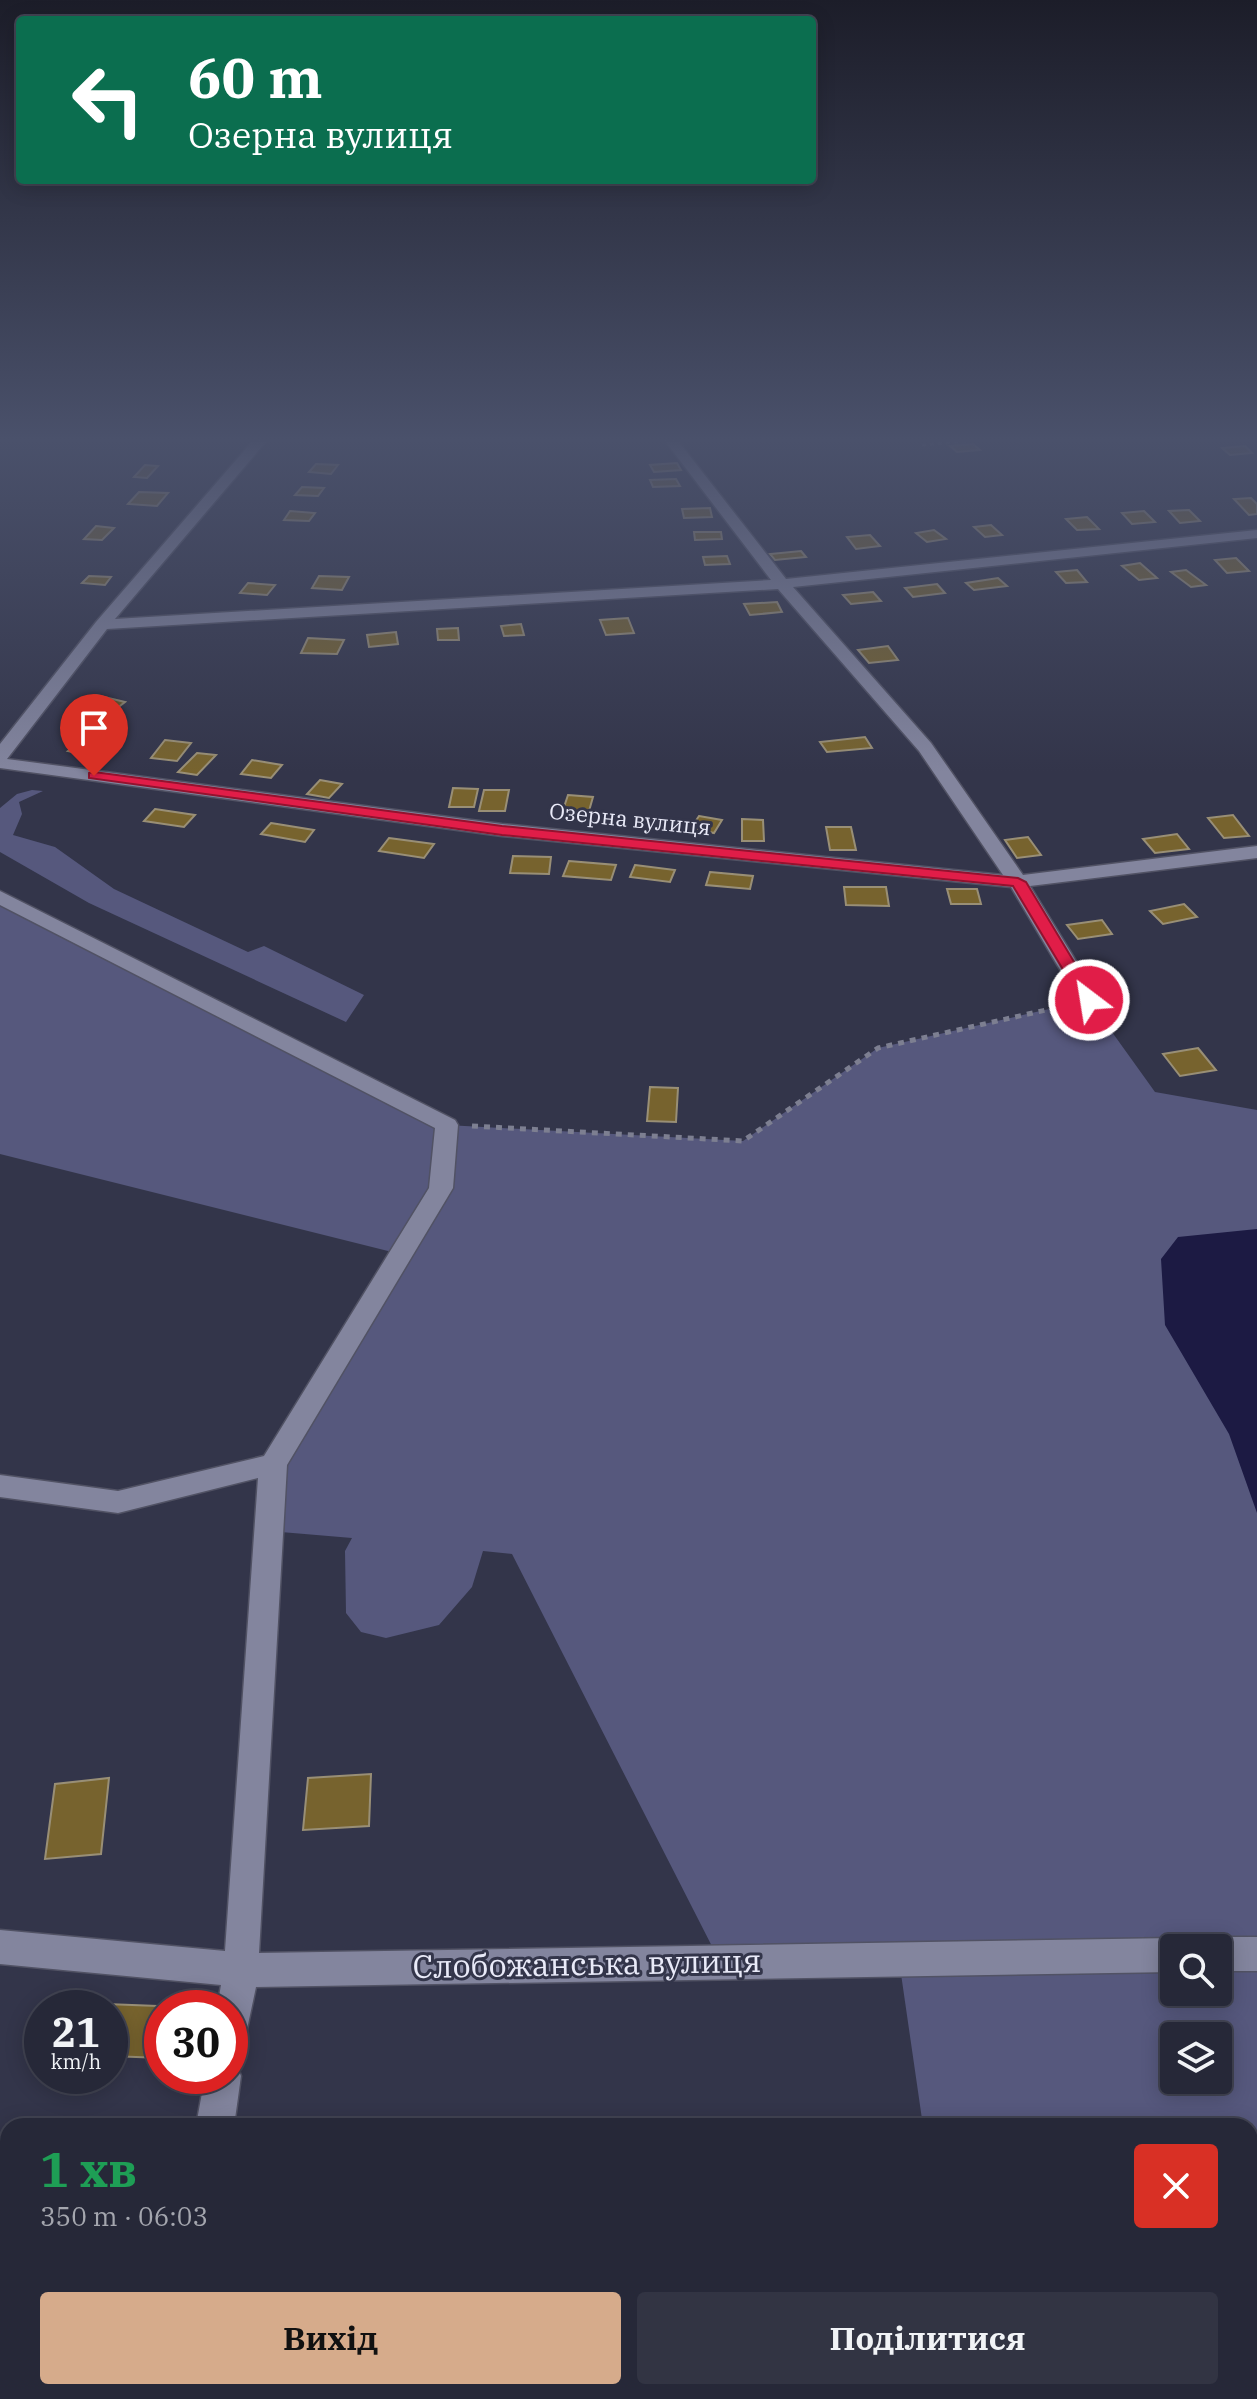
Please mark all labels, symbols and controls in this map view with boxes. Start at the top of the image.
text: 60 m [188,41,323,113]
icon: left [56,48,160,152]
text: Озерна вулиця [188,111,453,158]
pin [60,694,128,776]
icon: arrive [72,706,116,750]
street label: Озерна вулиця [548,796,712,841]
position arrow [1047,958,1131,1042]
map controls [1160,1934,1232,2094]
button: search [1160,1934,1232,2006]
street label: Слобожанська вулиця [412,1939,762,1987]
speed limit sign: 30 [144,1990,248,2094]
text: 21 [52,2006,100,2058]
button: layers [1160,2022,1232,2094]
text: km/h [51,2048,101,2075]
text: 1 хв [40,2138,137,2200]
button: close [1134,2144,1218,2228]
text: 350 m · 06:03 [40,2199,208,2233]
button: Вихід [40,2292,621,2384]
button: Поділитися [637,2292,1218,2384]

